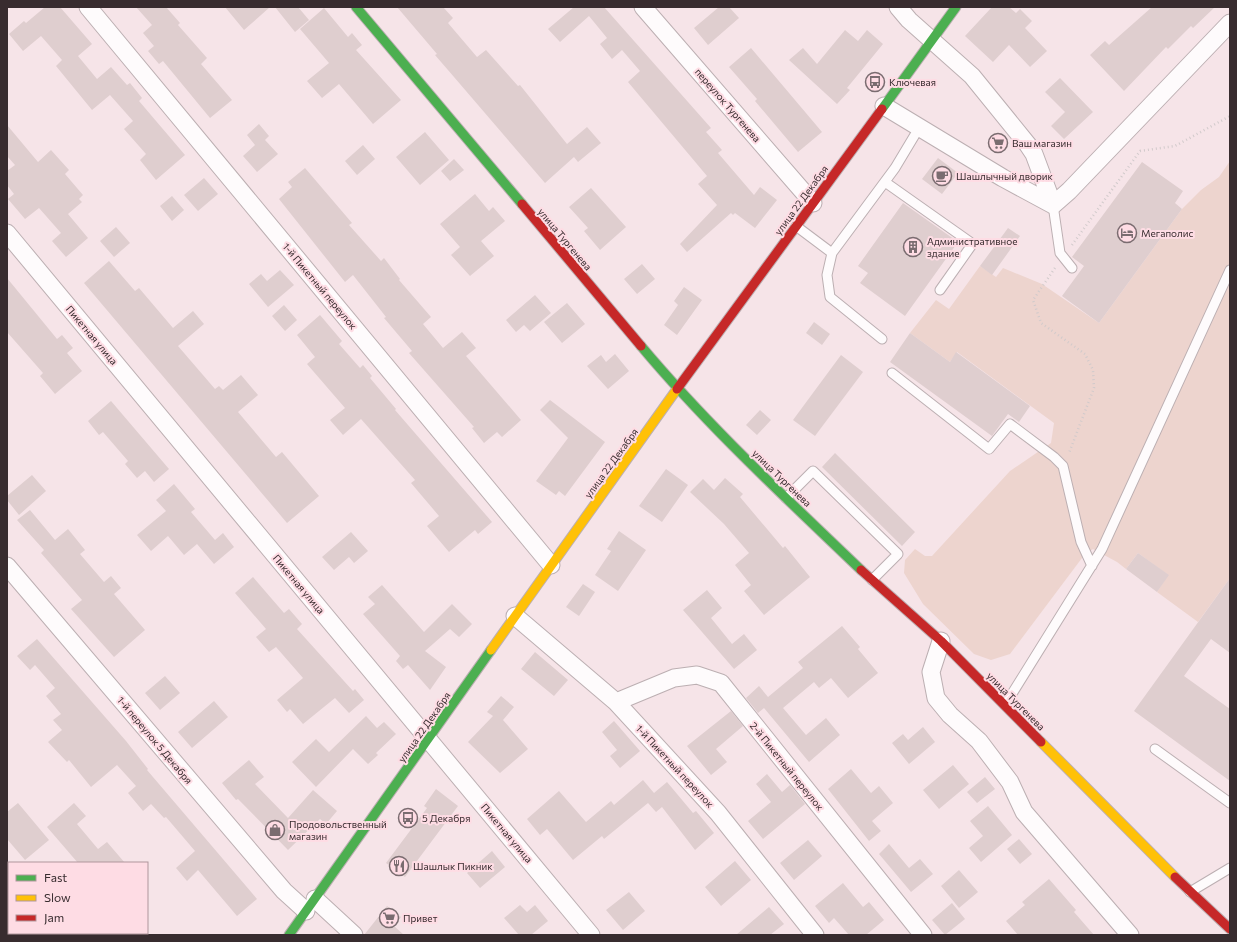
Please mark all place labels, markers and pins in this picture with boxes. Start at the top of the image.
bus stop icon: Ключевая [864,71,886,93]
place label: Ключевая [889,76,936,88]
supermarket icon: Ваш магазин [987,132,1009,154]
place label: Ваш магазин [1012,137,1072,149]
cafe icon: Шашлычный дворик [931,165,953,187]
place label: Шашлычный дворик [956,170,1054,182]
hotel icon: Мегаполис [1116,222,1138,244]
place label: Мегаполис [1141,227,1194,239]
place label: Административное здание [927,235,1017,259]
building icon: Административное здание [902,236,924,258]
bus stop icon: 5 Декабря [397,807,419,829]
place label: 5 Декабря [422,812,470,824]
place label: Продовольственный магазин [289,818,387,842]
shop icon: Продовольственный магазин [264,819,286,841]
restaurant icon: Шашлык Пикник [388,855,410,877]
place label: Шашлык Пикник [413,860,493,872]
supermarket icon: Привет [378,907,400,929]
place label: Привет [403,912,438,924]

